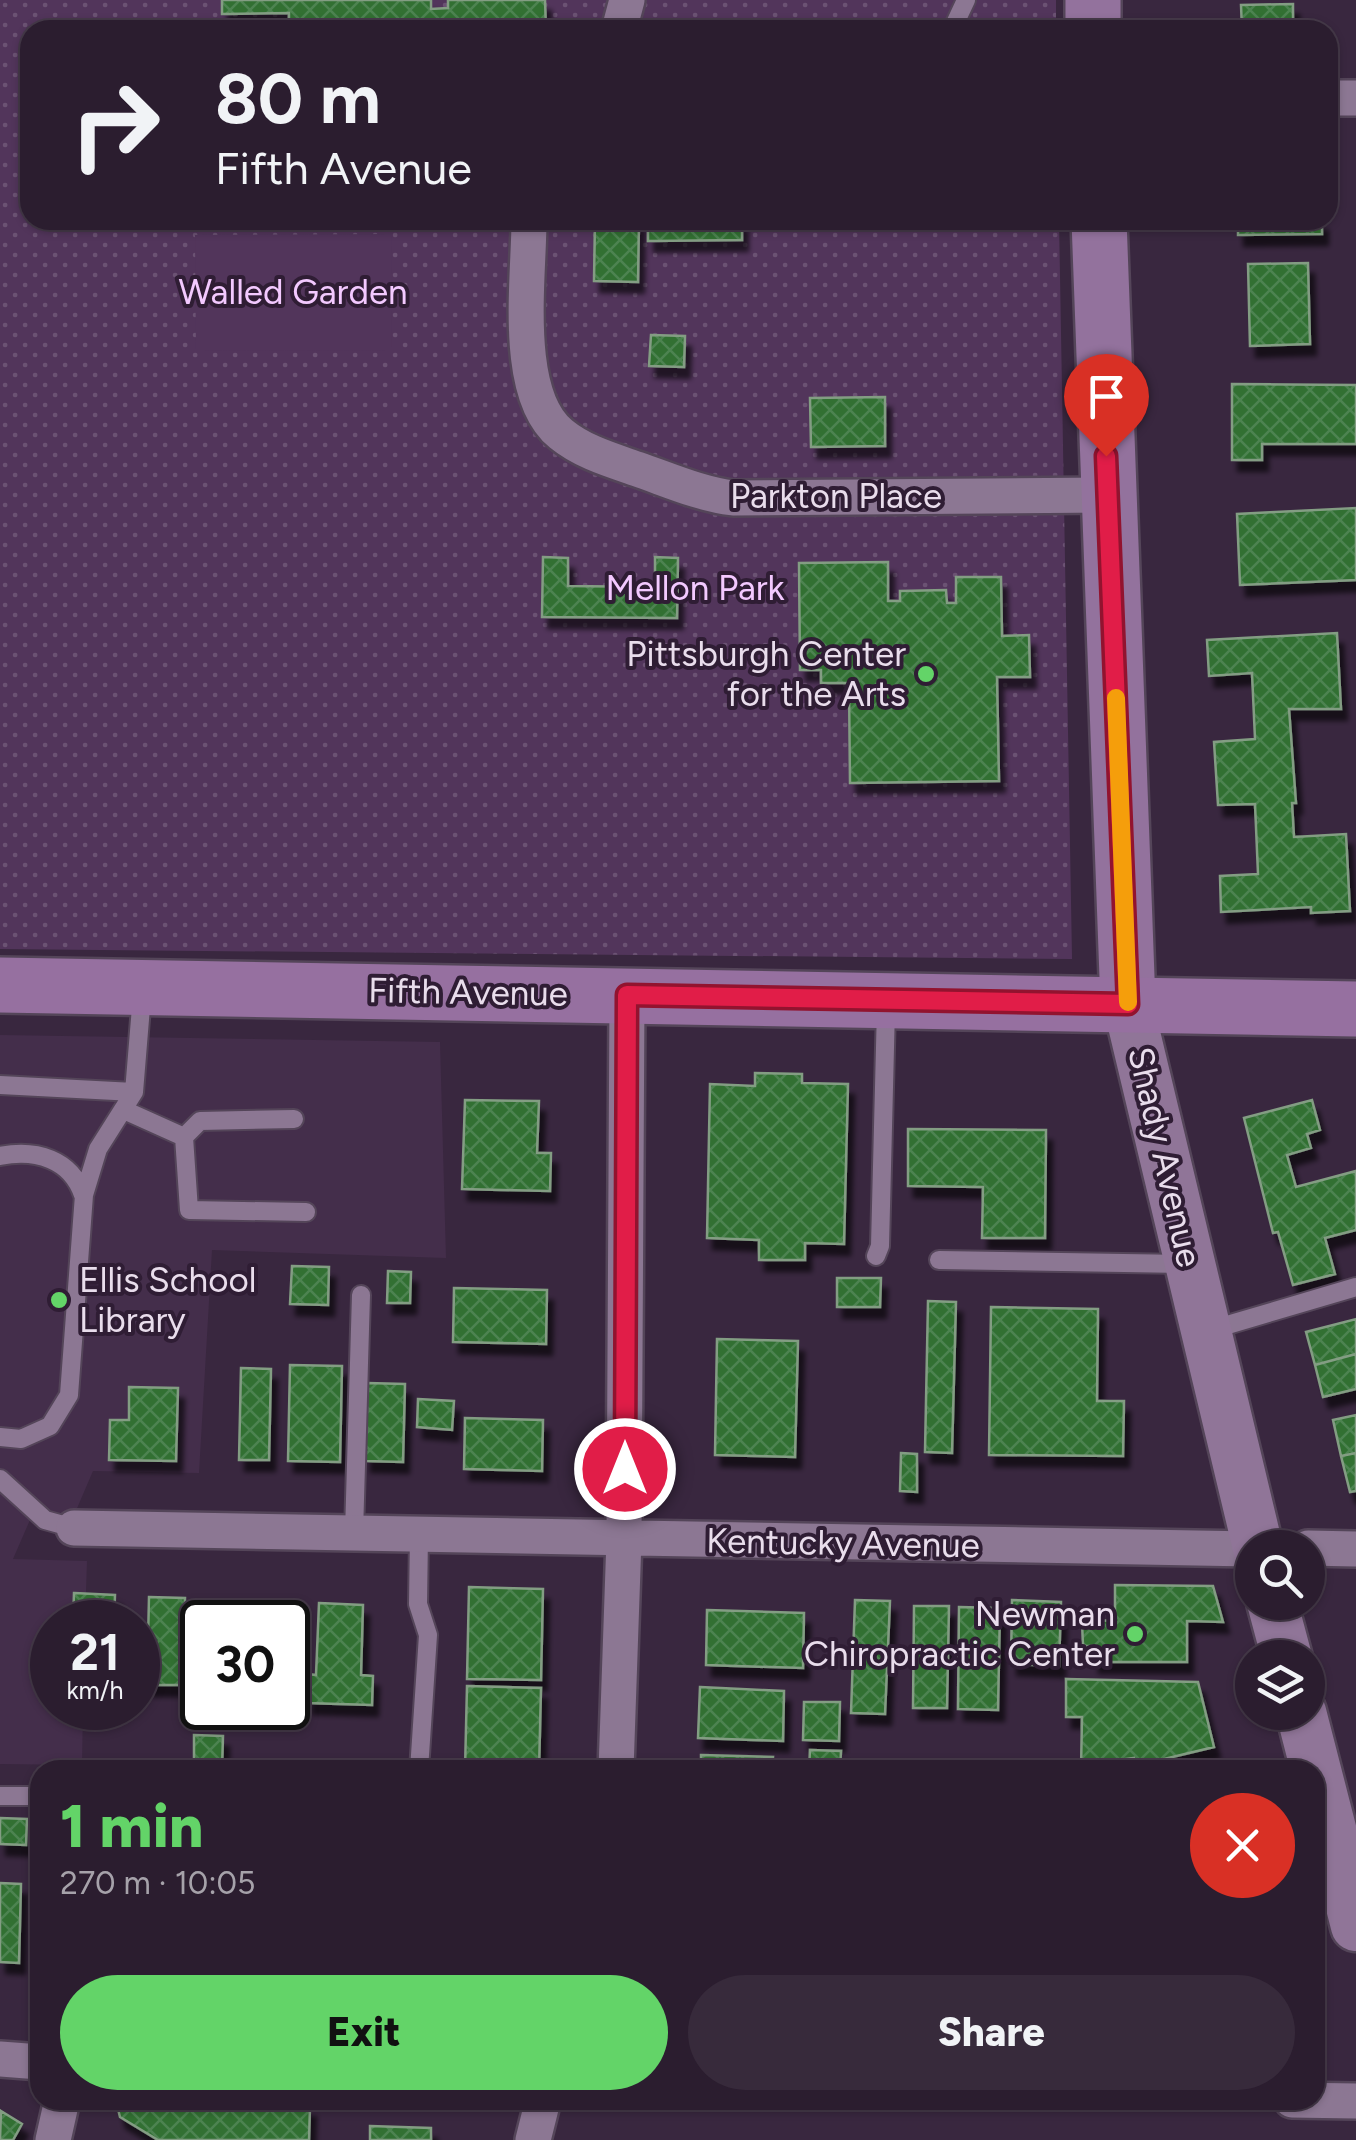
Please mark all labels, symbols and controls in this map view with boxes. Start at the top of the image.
text: 80 m [215,56,381,141]
icon: right [50,60,180,190]
text: Fifth Avenue [215,141,472,195]
park label: Walled Garden [178,271,408,313]
pin [1064,354,1149,457]
icon: arrive [1079,369,1134,424]
street label: Parkton Place [730,475,942,517]
park label: Mellon Park [605,567,785,609]
place label: Pittsburgh Center for the Arts [626,633,906,715]
marker: Pittsburgh Center for the Arts [915,663,937,685]
street label: Fifth Avenue [368,969,568,1015]
street label: Shady Avenue [1119,1043,1211,1271]
place label: Ellis School Library [79,1259,256,1341]
marker: Ellis School Library [48,1289,70,1311]
position arrow [573,1417,677,1521]
street label: Kentucky Avenue [706,1520,980,1566]
map controls [1235,1530,1325,1730]
button: search [1235,1530,1325,1620]
place label: Newman Chiropractic Center [804,1593,1115,1675]
speed limit sign: 30 [180,1600,310,1730]
text: 21 [70,1622,120,1683]
marker: Newman Chiropractic Center [1124,1623,1146,1645]
button: layers [1235,1640,1325,1730]
text: km/h [66,1675,124,1705]
text: 1 min [60,1790,203,1862]
button: close [1190,1793,1295,1898]
text: 270 m · 10:05 [60,1864,255,1902]
button: Exit [60,1975,668,2090]
button: Share [688,1975,1295,2090]

